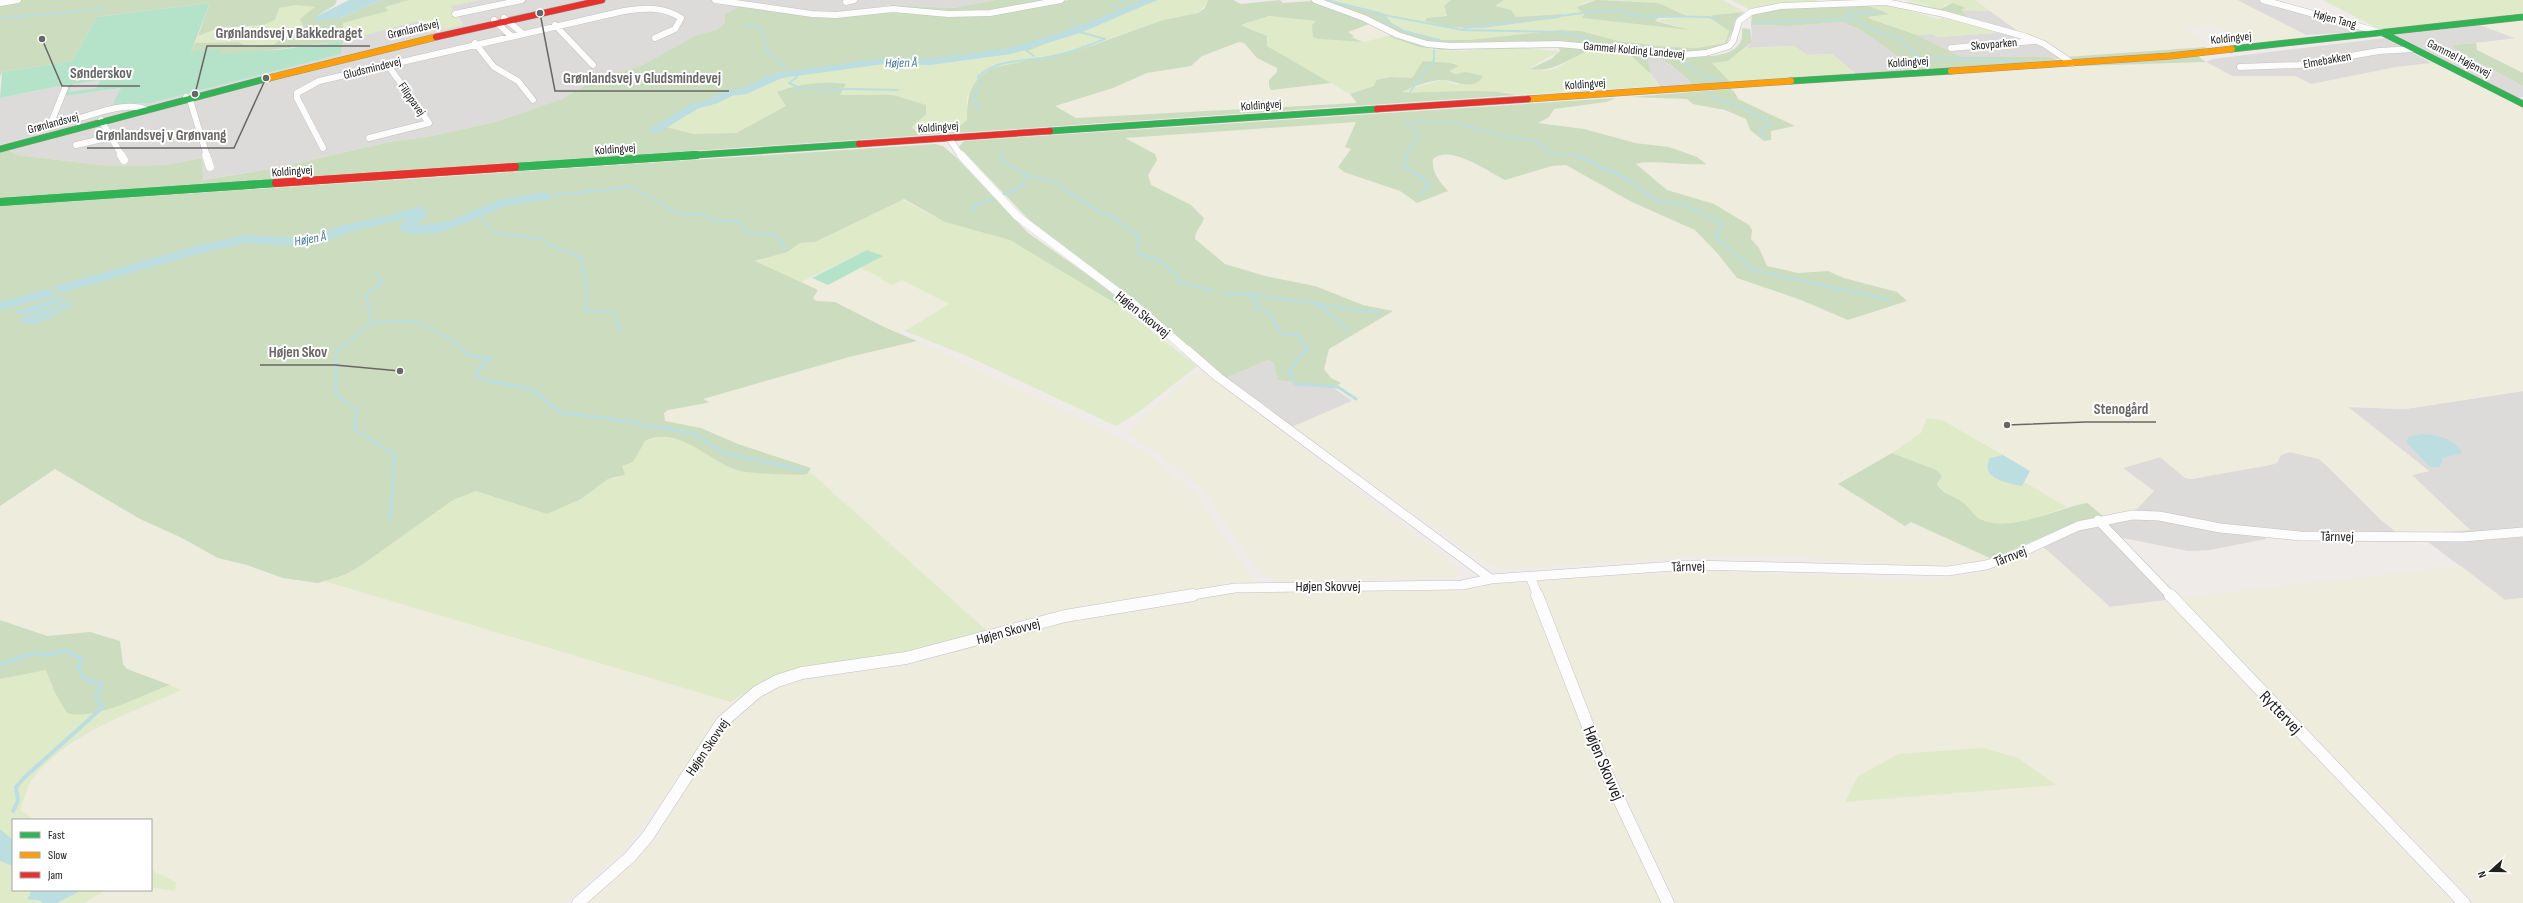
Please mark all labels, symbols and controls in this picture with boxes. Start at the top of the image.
street label: Højen Tang [2312,7,2358,32]
street label: Grønlandsvej [386,16,440,43]
callout: Grønlandsvej v Bakkedraget [207,19,370,46]
text: Grønlandsvej v Bakkedraget [216,24,363,43]
street label: Koldingvej [2210,29,2252,48]
street label: Skovparken [1970,35,2018,54]
street label: Gammel Højenvej [2424,36,2493,81]
street label: Gammel Kolding Landevej [1583,39,1685,62]
street label: Elmebakken [2302,49,2352,72]
street label: Gludsmindevej [342,54,403,83]
street label: Koldingvej [1887,54,1929,71]
water label: Højen Å [885,55,918,71]
callout: Sønderskov [62,59,140,86]
text: Sønderskov [70,64,133,83]
callout: Grønlandsvej v Gludsmindevej [555,64,729,91]
text: Grønlandsvej v Gludsmindevej [563,69,721,88]
street label: Koldingvej [1564,76,1606,93]
street label: Filippavej [395,80,429,119]
street label: Koldingvej [1240,97,1282,114]
street label: Grønlandsvej [26,109,80,137]
street label: Koldingvej [917,119,959,136]
callout: Grønlandsvej v Grønvang [87,121,234,148]
text: Grønlandsvej v Grønvang [96,126,227,145]
street label: Koldingvej [594,141,636,158]
street label: Koldingvej [271,163,313,180]
water label: Højen Å [293,228,328,250]
street label: Højen Skovvej [1112,287,1173,341]
callout: Højen Skov [260,338,335,365]
text: Højen Skov [269,343,328,362]
callout: Stenogård [2086,395,2156,422]
text: Stenogård [2094,400,2148,419]
street label: Tårnvej [2320,528,2354,545]
street label: Tårnvej [1991,543,2029,570]
street label: Tårnvej [1671,557,1705,576]
street label: Højen Skovvej [1296,578,1360,595]
street label: Højen Skovvej [975,615,1042,648]
street label: Ryttervej [2255,687,2306,739]
street label: Højen Skovvej [682,716,733,779]
street label: Højen Skovvej [1578,723,1628,804]
legend [12,819,152,891]
text: Fast [48,828,65,843]
text: Slow [48,848,67,863]
north arrow [2471,851,2511,891]
text: Jam [47,868,63,883]
text: N [2475,869,2489,879]

